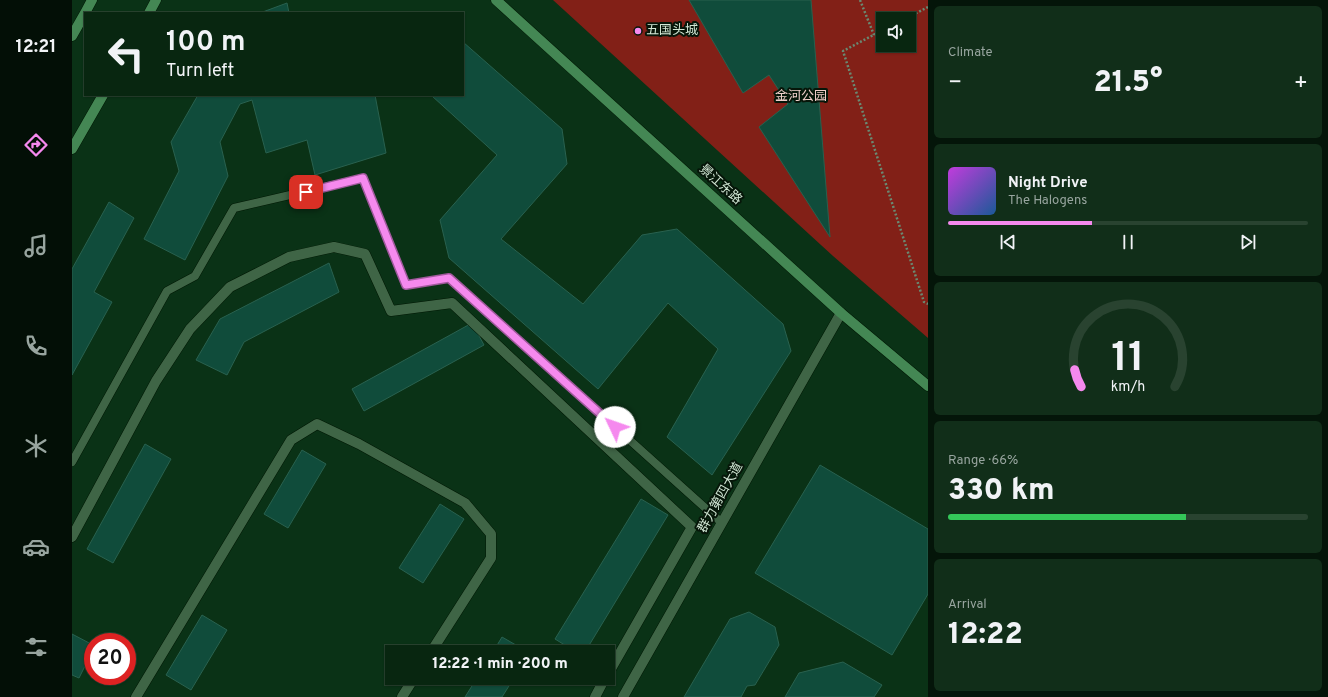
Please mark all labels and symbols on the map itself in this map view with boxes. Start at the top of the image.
place label: 五国头城 [646,23,698,39]
marker: 五国头城 [633,26,643,36]
park label: 金河公园 [775,88,827,105]
street label: 景江东路 [695,162,745,208]
pin [289,175,323,209]
position arrow [594,406,636,448]
street label: 群力第四大道 [695,460,747,536]
speed limit sign: 20 [84,633,136,685]

